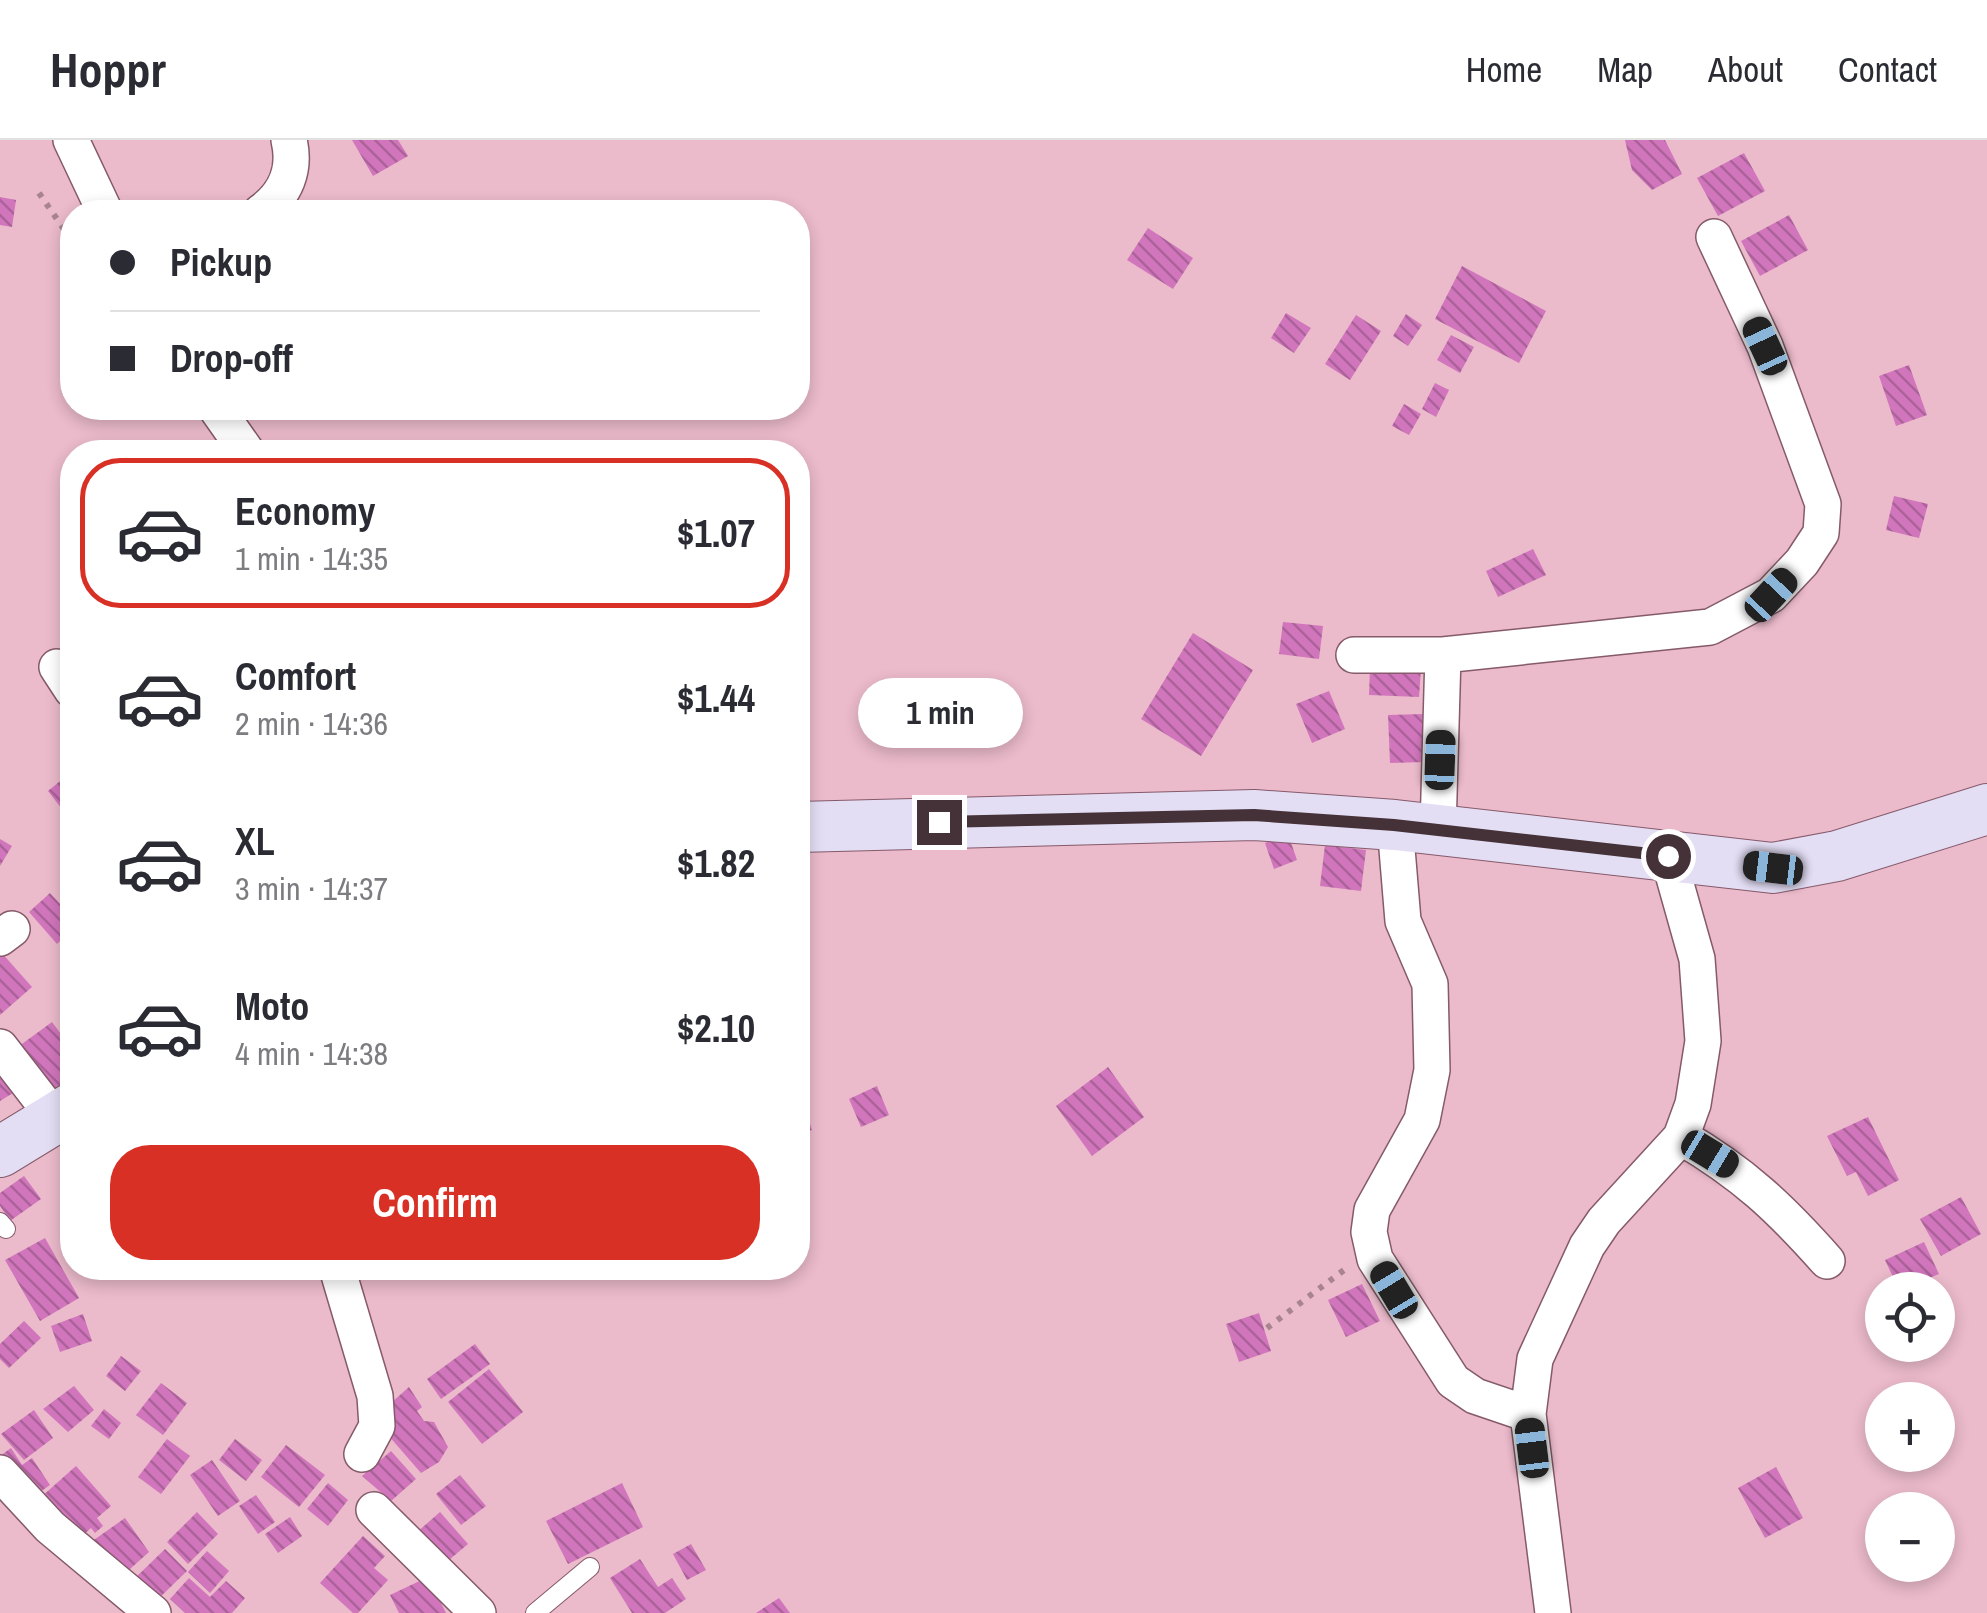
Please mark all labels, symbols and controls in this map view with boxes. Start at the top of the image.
text: Hoppr [50,37,166,102]
text: Home [1466,46,1542,93]
text: Map [1597,46,1653,93]
text: About [1708,46,1783,93]
text: Contact [1838,46,1937,93]
text: Pickup [170,237,272,288]
car [1739,312,1791,380]
text: Drop-off [170,333,293,384]
text: Economy [235,486,375,537]
icon: car [115,488,205,578]
text: $1.07 [677,508,755,559]
text: 1 min · 14:35 [235,537,388,580]
car [1740,563,1802,627]
text: Comfort [235,651,356,702]
icon: car [115,653,205,743]
text: $1.44 [677,673,755,724]
callout: 1 min [856,677,1022,747]
text: 1 min [906,691,975,734]
text: 2 min · 14:36 [235,702,388,745]
car [1424,729,1456,791]
route end [917,800,962,845]
text: XL [235,816,275,867]
icon: car [115,818,205,908]
route start [1646,834,1691,879]
text: $1.82 [677,838,755,889]
car [1741,849,1805,887]
text: 3 min · 14:37 [235,867,388,910]
text: Moto [235,981,309,1032]
icon: car [115,983,205,1073]
text: $2.10 [677,1003,755,1054]
text: 4 min · 14:38 [235,1032,388,1075]
car [1677,1126,1743,1182]
button: Confirm [110,1145,760,1260]
car [1366,1257,1422,1323]
map controls [1865,1272,1955,1582]
button: locate [1865,1272,1955,1362]
button: + [1865,1382,1955,1472]
car [1513,1416,1551,1480]
button: − [1865,1492,1955,1582]

